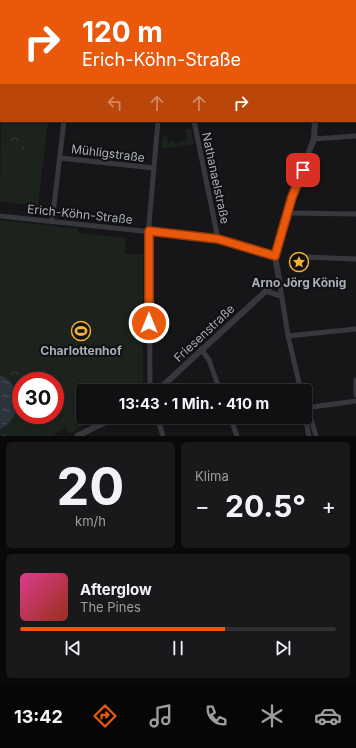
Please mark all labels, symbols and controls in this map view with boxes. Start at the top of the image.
text: 120 m [82,15,163,49]
icon: right [16,16,68,68]
text: Erich-Köhn-Straße [82,49,241,70]
icon: left [104,92,126,114]
icon: ahead [146,92,168,114]
icon: ahead [188,92,210,114]
icon: right [230,92,252,114]
street label: Nathanaelstraße [199,131,233,225]
street label: Mühligstraße [70,141,146,165]
pin [286,153,320,187]
icon: arrive [292,159,314,181]
street label: Erich-Köhn-Straße [26,201,134,227]
place icon: Arno Jörg König [288,251,310,273]
place label: Arno Jörg König [252,275,346,290]
street label: Friesenstraße [170,301,238,365]
position arrow [128,302,170,344]
sports icon: Charlottenhof [70,320,92,342]
place label: Charlottenhof [40,343,122,358]
speed limit sign: 30 [12,372,64,424]
text: 13:43 · 1 Min. · 410 m [119,394,269,413]
text: 20 [57,455,124,518]
text: Klima [195,468,229,484]
text: 20.5° [225,488,306,524]
text: − [195,493,210,519]
text: + [321,493,336,519]
text: km/h [75,513,106,529]
text: Afterglow [80,580,152,599]
text: The Pines [80,599,141,615]
icon: previous [62,637,84,659]
icon: pause [167,637,189,659]
icon: next [272,637,294,659]
icon: directions [91,702,119,730]
icon: music [147,702,175,730]
icon: phone [202,702,230,730]
icon: climate [258,702,286,730]
icon: car [314,702,342,730]
text: 13:42 [14,706,63,727]

